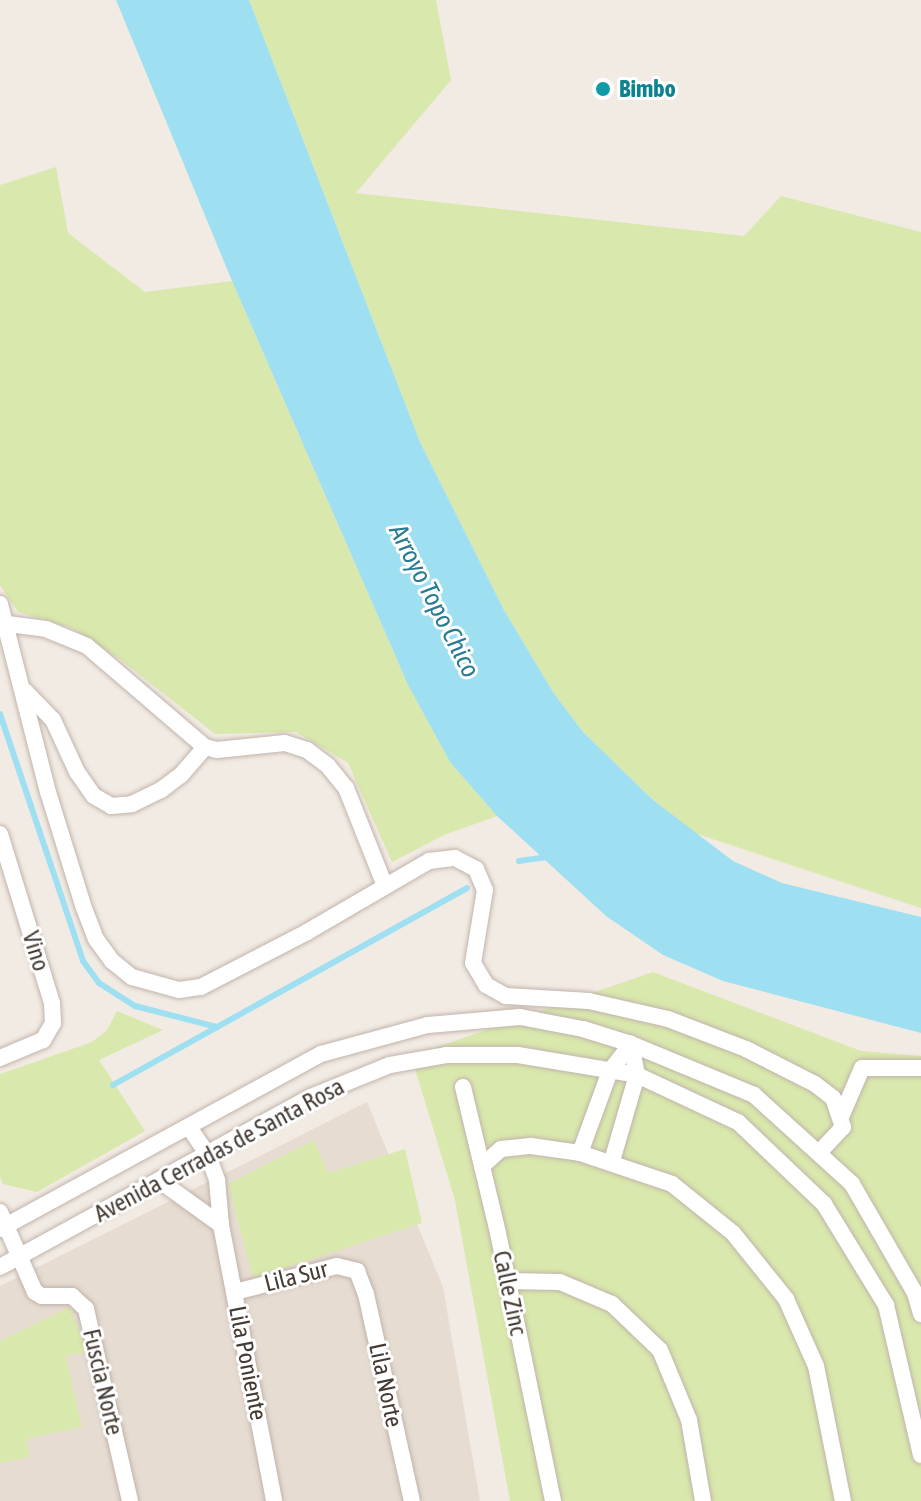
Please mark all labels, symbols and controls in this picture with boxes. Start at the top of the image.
place label: Bimbo [619,75,676,103]
marker: Bimbo [594,80,612,98]
water label: Arroyo Topo Chico [382,519,486,683]
street label: Vino [16,928,56,974]
street label: Avenida Cerradas de Santa Rosa [89,1072,349,1228]
street label: Calle Zinc [487,1248,533,1338]
street label: Lila Sur [261,1254,331,1298]
street label: Lila Poniente [223,1303,273,1423]
street label: Fuscia Norte [77,1326,129,1438]
street label: Lila Norte [363,1340,409,1430]

